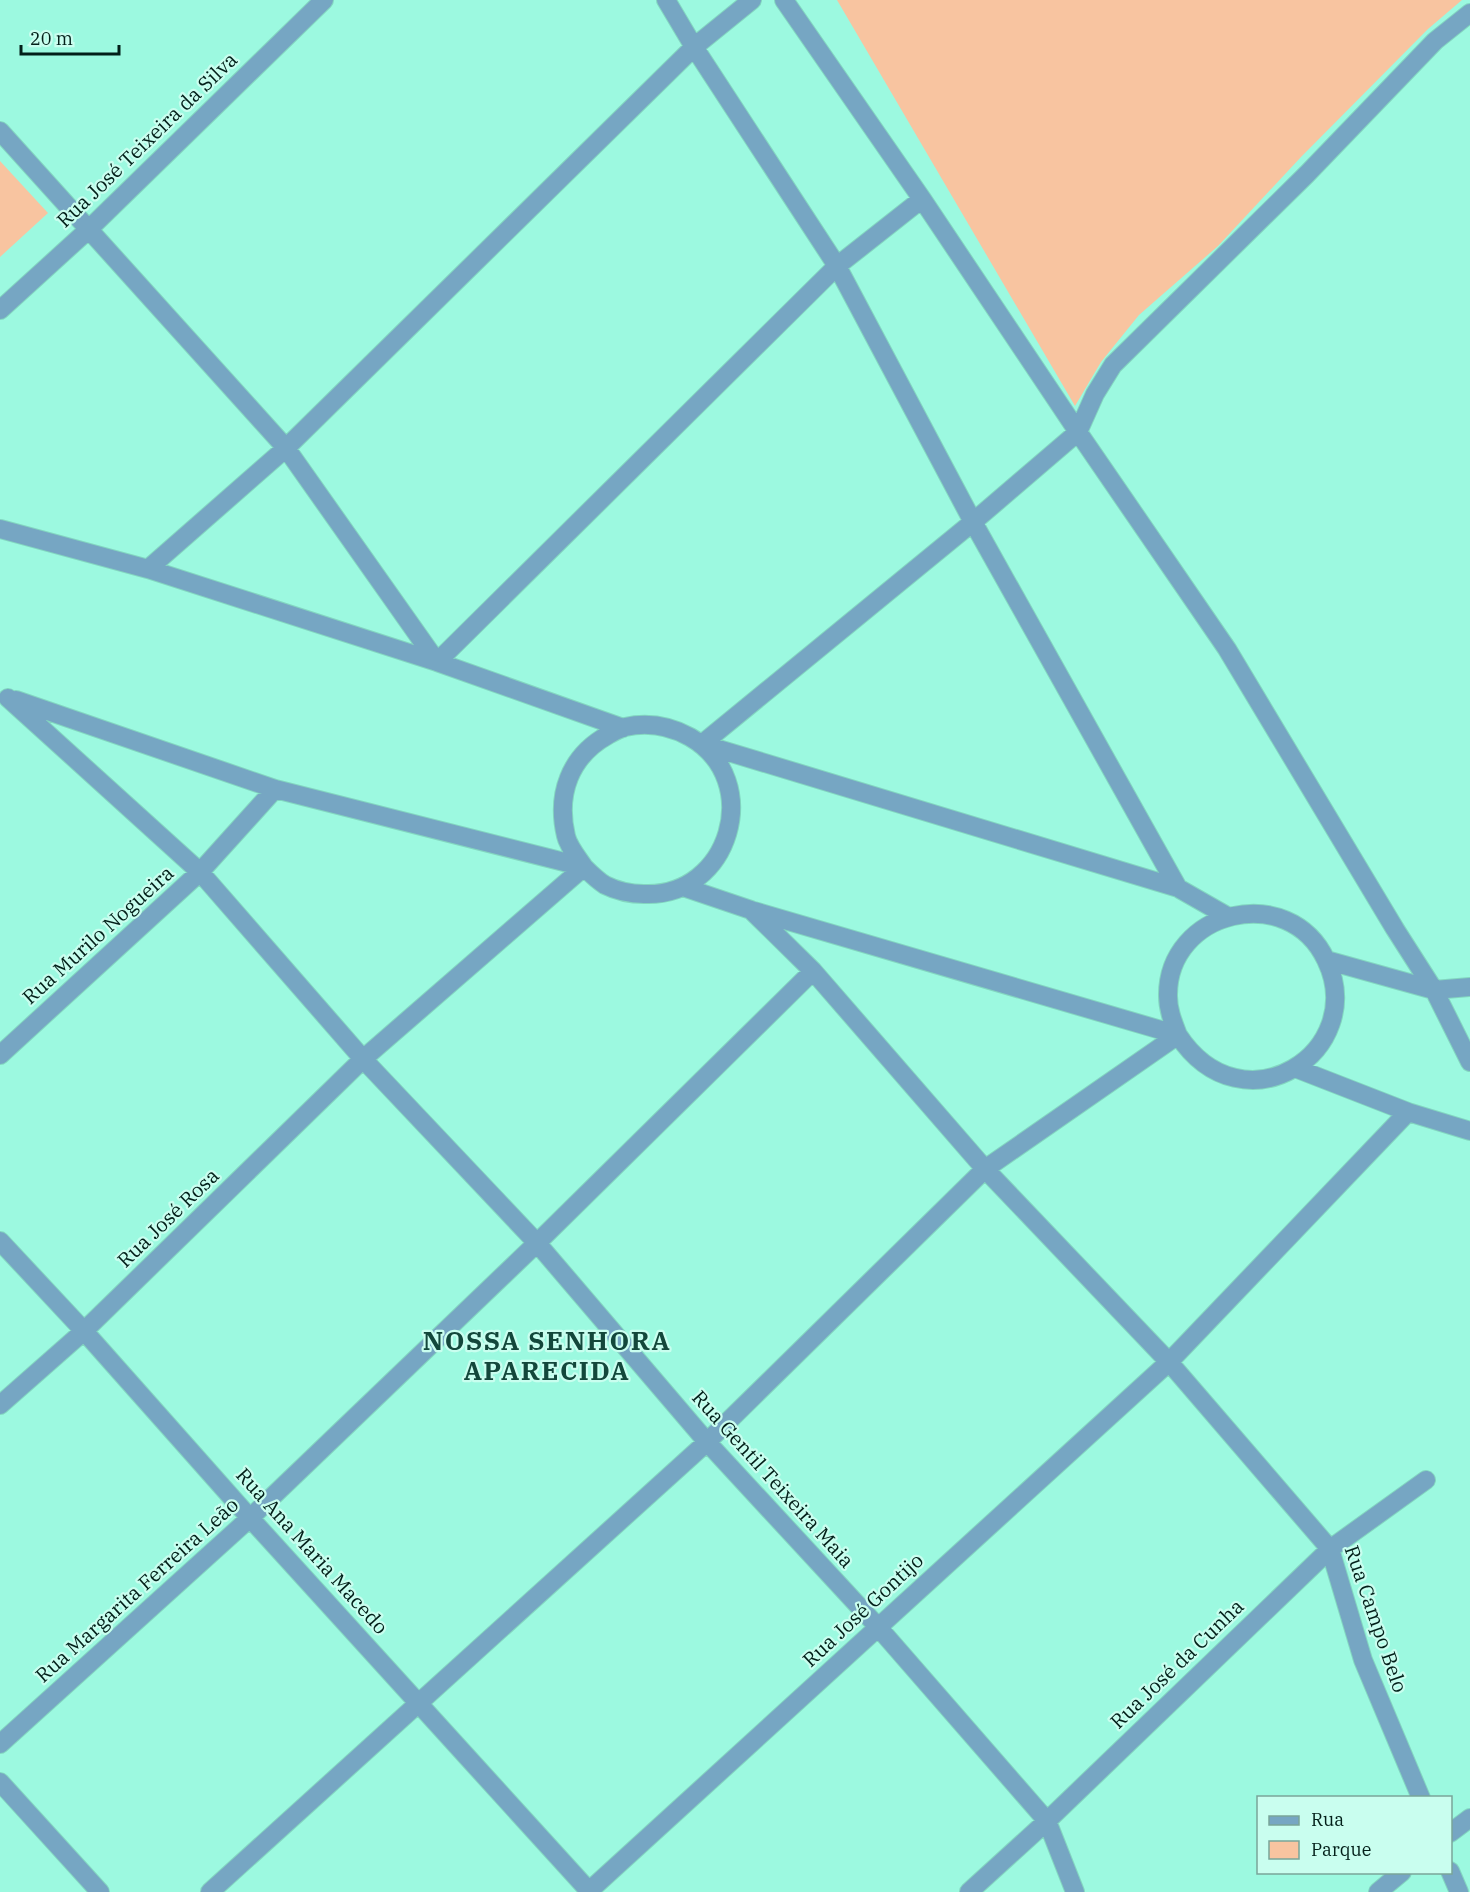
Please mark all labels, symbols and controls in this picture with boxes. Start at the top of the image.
scale bar [21,18,118,56]
text: 20 m [30,27,73,50]
street label: Rua José Teixeira da Silva [51,46,243,233]
street label: Rua Murilo Nogueira [16,859,179,1010]
street label: Rua José Rosa [111,1162,224,1273]
district label: NOSSA SENHORA APARECIDA [423,1323,671,1387]
street label: Rua Gentil Teixeira Maia [686,1384,860,1573]
street label: Rua Ana Maria Macedo [230,1462,394,1640]
street label: Rua Margarita Ferreira Leão [29,1491,244,1688]
street label: Rua Campo Belo [1339,1542,1414,1696]
street label: Rua José Gontijo [796,1547,929,1673]
street label: Rua José da Cunha [1104,1593,1249,1734]
legend [1257,1796,1452,1874]
text: Rua [1311,1808,1344,1831]
text: Parque [1311,1838,1371,1861]

